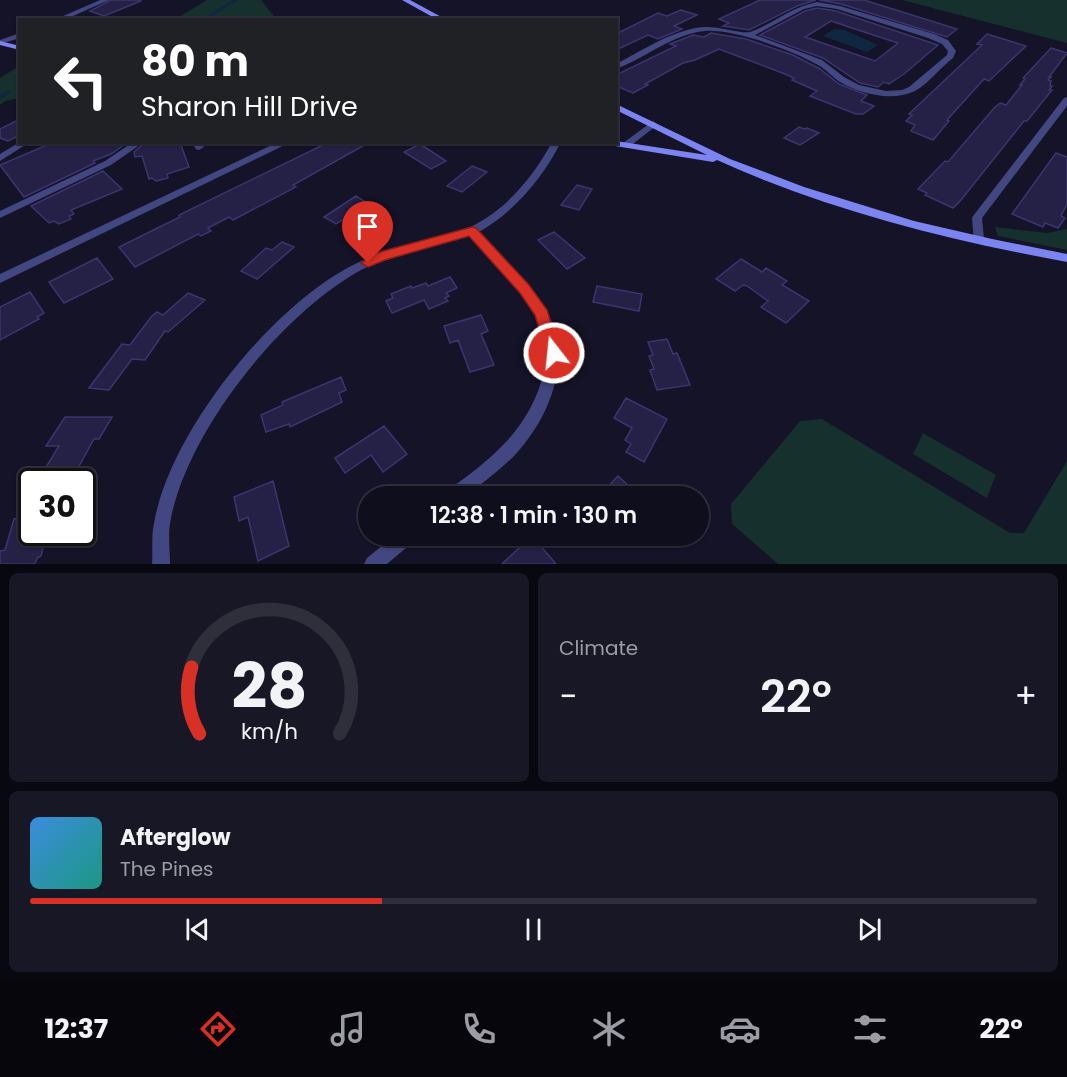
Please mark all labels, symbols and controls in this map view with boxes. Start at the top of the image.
text: 80 m [141,32,249,91]
icon: left [42,42,120,120]
text: Sharon Hill Drive [141,88,358,125]
pin [342,201,393,263]
icon: arrive [351,210,384,243]
position arrow [522,321,586,385]
speed limit sign: 30 [18,468,96,546]
text: 12:38 · 1 min · 130 m [430,500,637,531]
text: Climate [559,634,638,662]
text: 28 [231,642,307,730]
text: 22° [760,665,832,728]
text: − [559,673,577,720]
text: + [1014,673,1037,720]
text: km/h [240,717,298,748]
text: Afterglow [120,822,231,853]
text: The Pines [120,855,214,883]
icon: previous [181,913,214,946]
icon: pause [517,913,550,946]
icon: next [853,913,886,946]
icon: directions [197,1008,239,1050]
icon: music [327,1008,369,1050]
icon: phone [458,1008,500,1050]
icon: climate [588,1008,630,1050]
icon: car [719,1008,761,1050]
icon: filters [849,1008,891,1050]
text: 12:37 [44,1010,108,1047]
text: 22° [979,1010,1023,1047]

